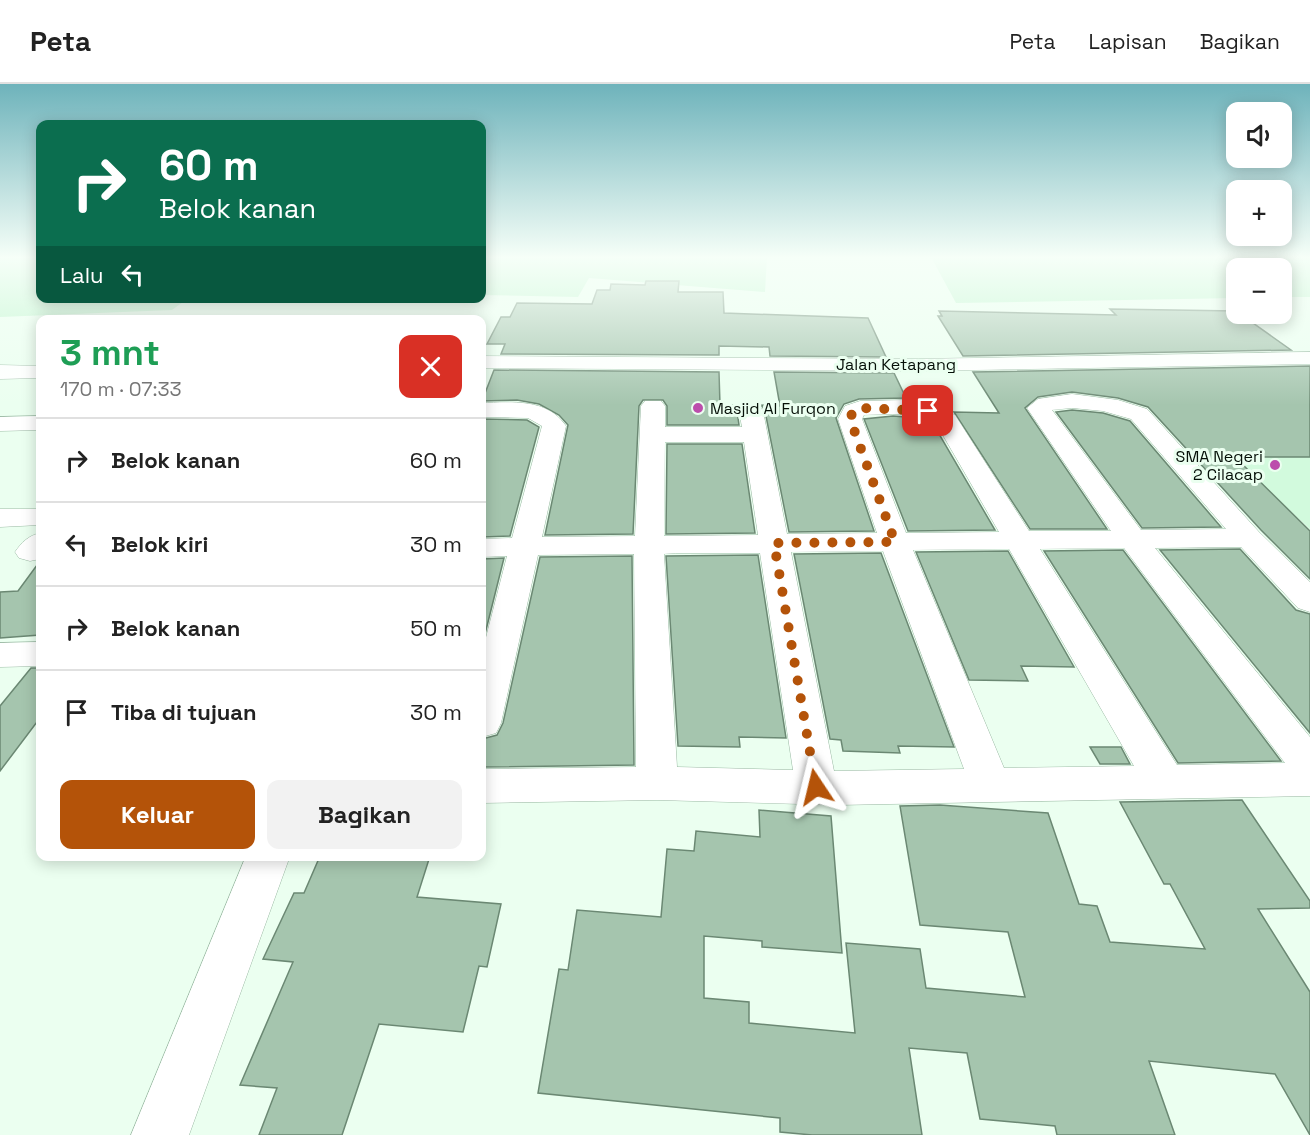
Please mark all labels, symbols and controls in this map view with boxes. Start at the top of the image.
text: Peta [30,23,91,59]
text: Peta [1010,28,1056,55]
text: Lapisan [1089,28,1167,55]
text: Bagikan [1200,28,1280,55]
map controls [1226,102,1292,324]
button: sound [1226,102,1292,168]
text: 60 m [159,139,259,192]
icon: right [60,144,138,222]
button: + [1226,180,1292,246]
text: Belok kanan [159,191,316,226]
icon: left [116,258,149,291]
button: − [1226,258,1292,324]
text: Lalu [60,261,104,289]
text: 3 mnt [60,330,160,376]
button: close [399,335,462,398]
street label: Jalan Ketapang [836,354,956,375]
text: 170 m · 07:33 [60,376,182,402]
pin [902,385,953,436]
icon: arrive [911,394,944,427]
place label: Masjid Al Furqon [710,398,836,419]
marker: Masjid Al Furqon [691,401,705,415]
icon: right [60,444,93,477]
text: Belok kanan [111,446,240,474]
text: 60 m [410,446,462,474]
place label: SMA Negeri 2 Cilacap [1176,446,1263,485]
marker: SMA Negeri 2 Cilacap [1268,458,1282,472]
icon: left [60,528,93,561]
text: Belok kiri [111,530,208,558]
text: 30 m [410,530,462,558]
icon: right [60,612,93,645]
text: Belok kanan [111,614,240,642]
text: 50 m [410,614,462,642]
icon: arrive [60,696,93,729]
text: Tiba di tujuan [111,698,257,726]
text: 30 m [410,698,462,726]
position arrow [784,755,848,819]
button: Keluar [60,780,255,849]
button: Bagikan [267,780,462,849]

